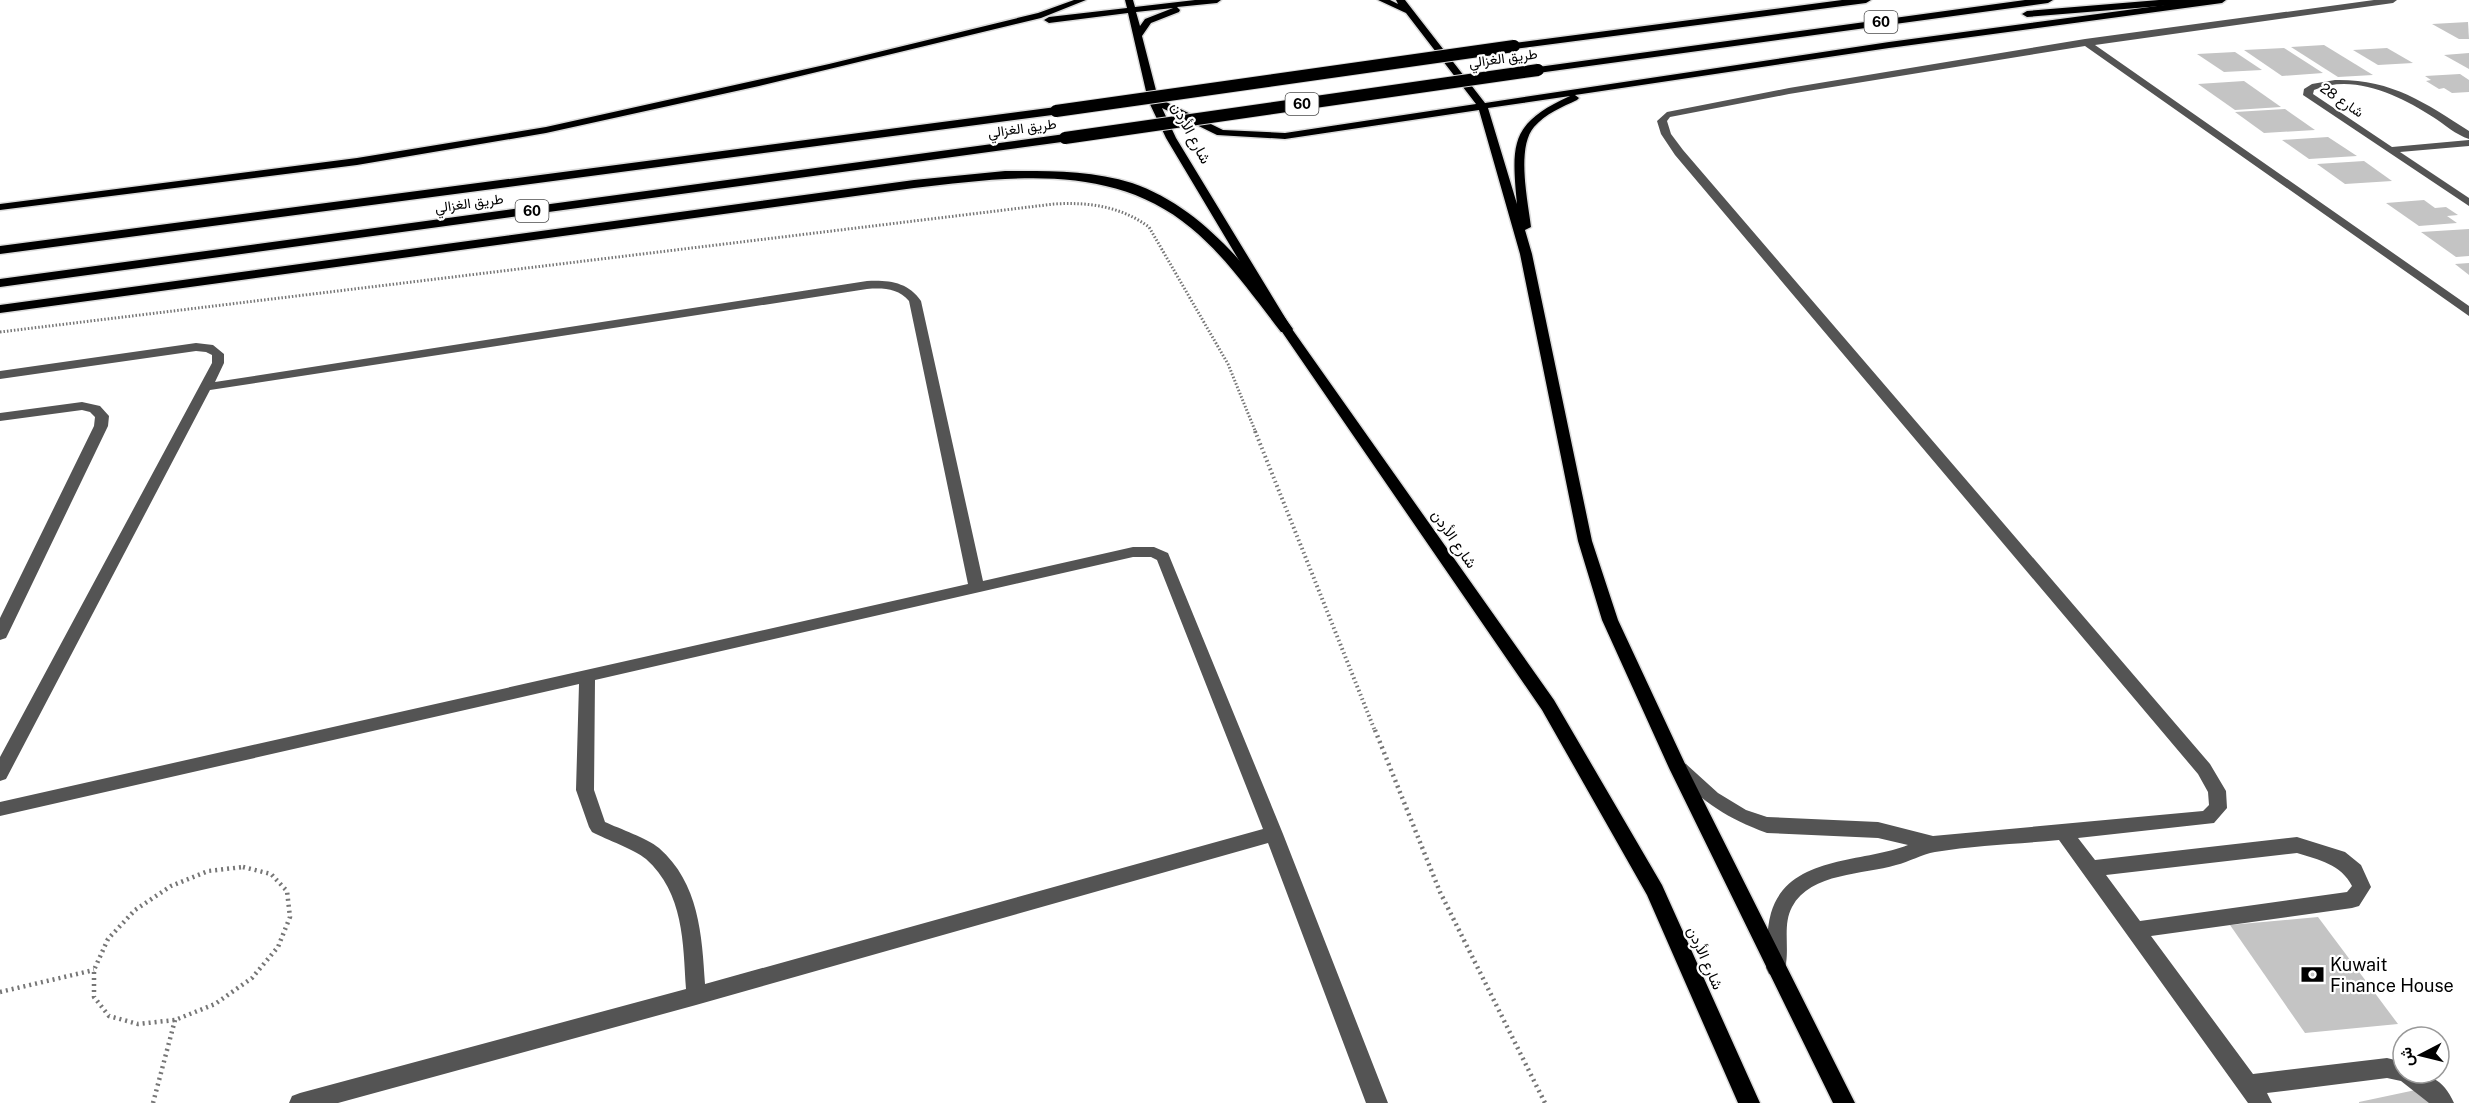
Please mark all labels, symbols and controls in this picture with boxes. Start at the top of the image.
road number: 60 [1864,11,1898,33]
street label: طريق الغزالي [1468,45,1539,75]
street label: شارع 28 [2316,80,2367,123]
road number: 60 [1286,93,1318,115]
street label: شارع الأردن [1166,99,1215,168]
street label: طريق الغزالي [987,115,1058,145]
street label: طريق الغزالي [434,190,505,220]
road number: 60 [516,200,548,222]
street label: شارع الأردن [1426,506,1481,573]
street label: شارع الأردن [1681,924,1727,993]
place label: Kuwait Finance House [2330,954,2454,996]
bank icon: Kuwait Finance House [2299,962,2325,988]
north arrow [2391,1025,2451,1085]
text: ش [2396,1046,2417,1067]

